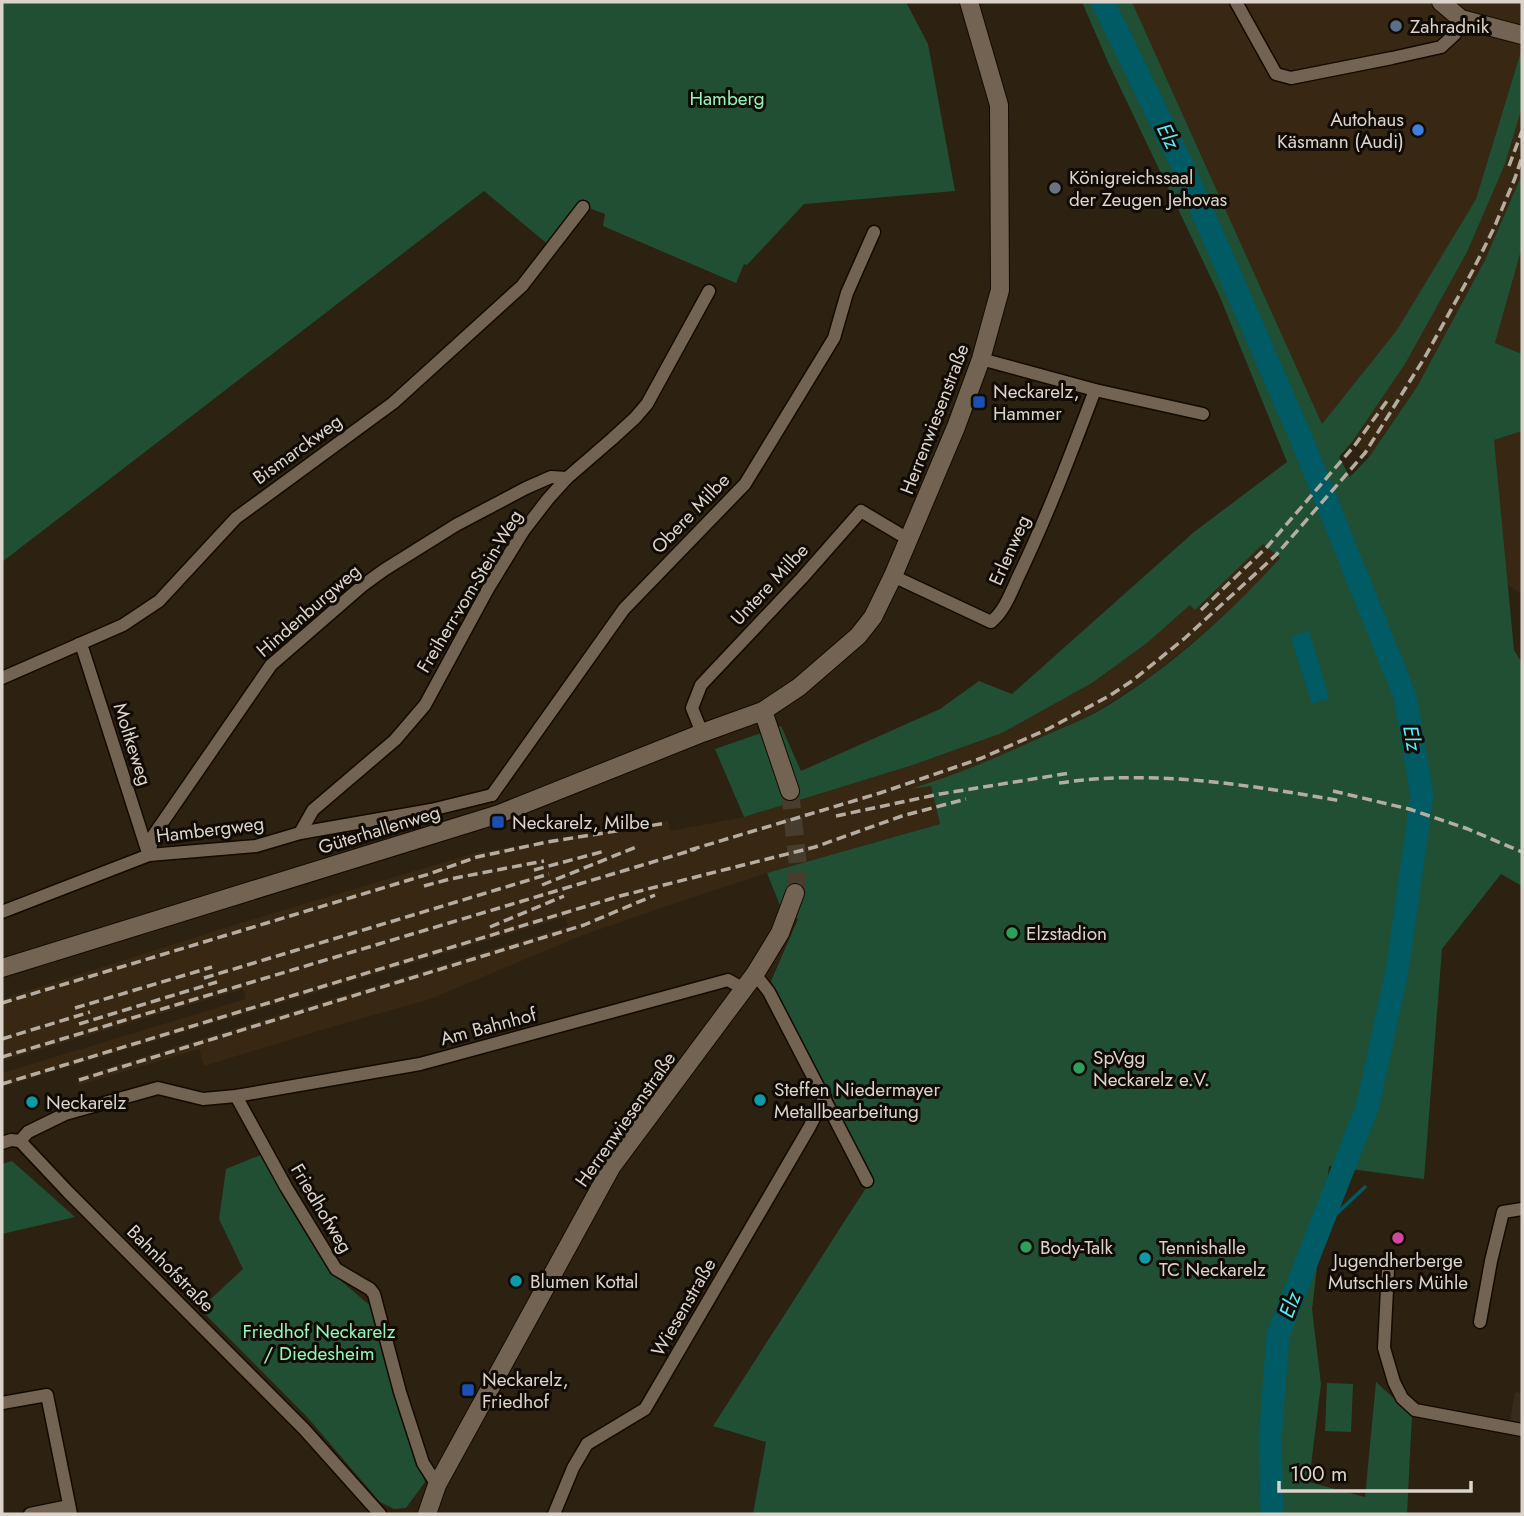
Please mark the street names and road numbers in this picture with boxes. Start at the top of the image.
street label: Herrenwiesenstraße [893,340,976,498]
street label: Bismarckweg [247,408,347,491]
street label: Obere Milbe [645,467,736,560]
street label: Freiherr-vom-Stein-Weg [410,505,529,678]
street label: Erlenweg [982,511,1037,590]
street label: Untere Milbe [724,537,815,631]
street label: Hindenburgweg [250,557,366,663]
street label: Moltkeweg [106,699,159,789]
street label: Güterhallenweg [315,798,444,861]
street label: Hambergweg [155,809,266,850]
street label: Am Bahnhof [437,1001,540,1052]
street label: Herrenwiesenstraße [569,1046,682,1192]
street label: Friedhofweg [284,1158,359,1258]
street label: Bahnhofstraße [121,1219,221,1318]
street label: Wiesenstraße [644,1253,723,1361]

